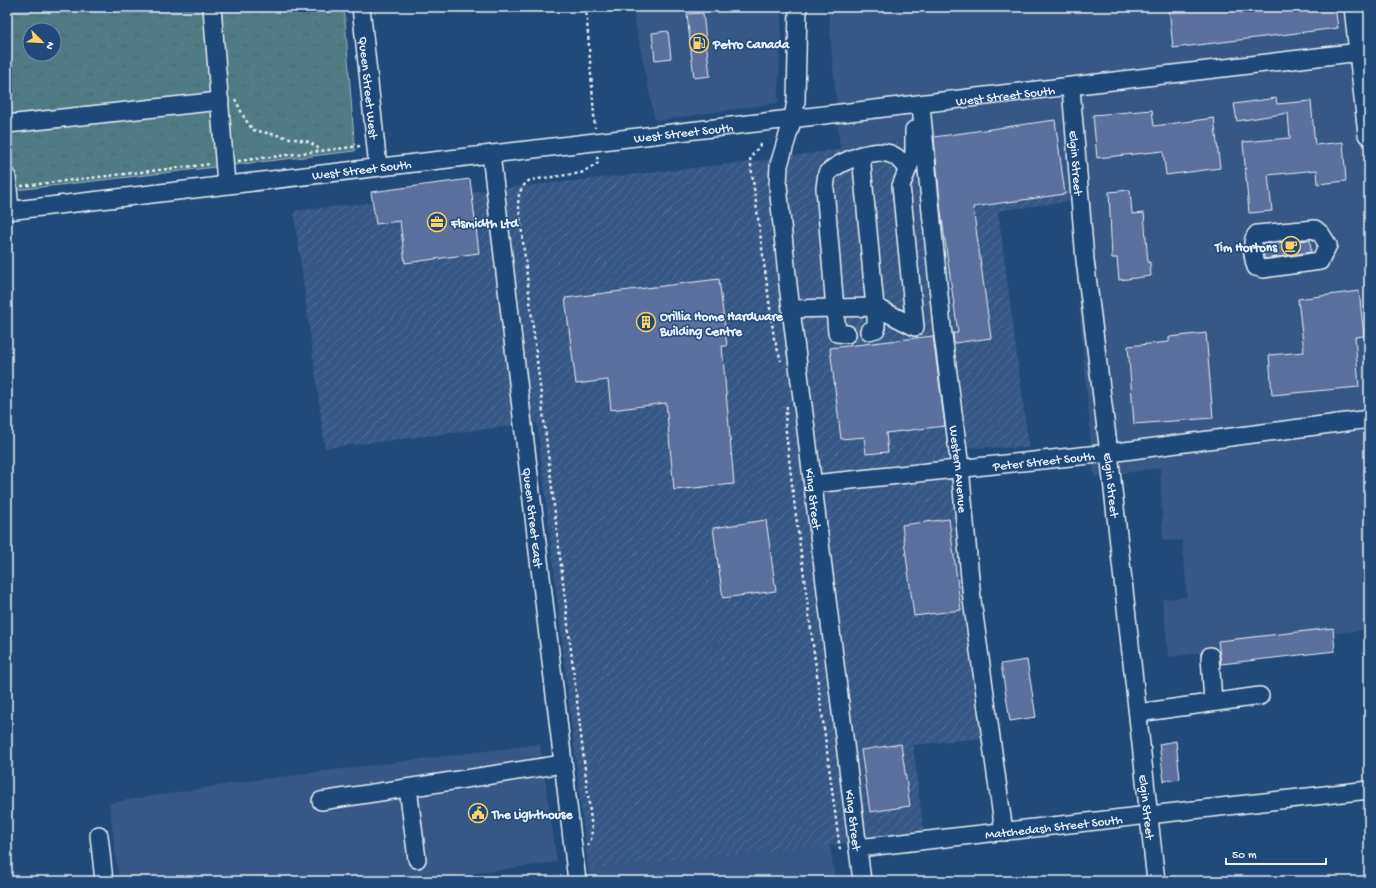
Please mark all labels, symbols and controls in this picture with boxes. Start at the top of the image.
north arrow [22,22,62,62]
fuel station icon: Petro Canada [688,32,710,54]
street label: Queen Street West [354,36,380,142]
place label: Petro Canada [712,38,790,53]
text: N [42,40,56,51]
street label: West Street South [955,84,1056,110]
street label: West Street South [633,121,734,147]
street label: Elgin Street [1064,130,1085,198]
street label: West Street South [311,158,412,184]
office icon: Flsmidth Ltd [426,211,448,233]
place label: Flsmidth Ltd [450,217,519,232]
cafe icon: Tim Hortons [1280,235,1302,257]
place label: Tim Hortons [1214,241,1278,256]
place label: Orillia Home Hardware Building Centre [659,310,784,340]
building icon: Orillia Home Hardware Building Centre [635,311,657,333]
street label: Western Avenue [945,425,969,514]
street label: Peter Street South [991,450,1096,475]
street label: Elgin Street [1099,452,1121,520]
street label: Queen Street East [518,467,545,570]
street label: King Street [801,467,823,532]
street label: Elgin Street [1134,774,1157,842]
street label: King Street [841,789,863,853]
public building icon: The Lighthouse [467,802,489,824]
place label: The Lighthouse [491,808,574,823]
street label: Matchedash Street South [984,813,1124,844]
scale bar [1226,840,1326,866]
text: 50 m [1232,849,1257,863]

